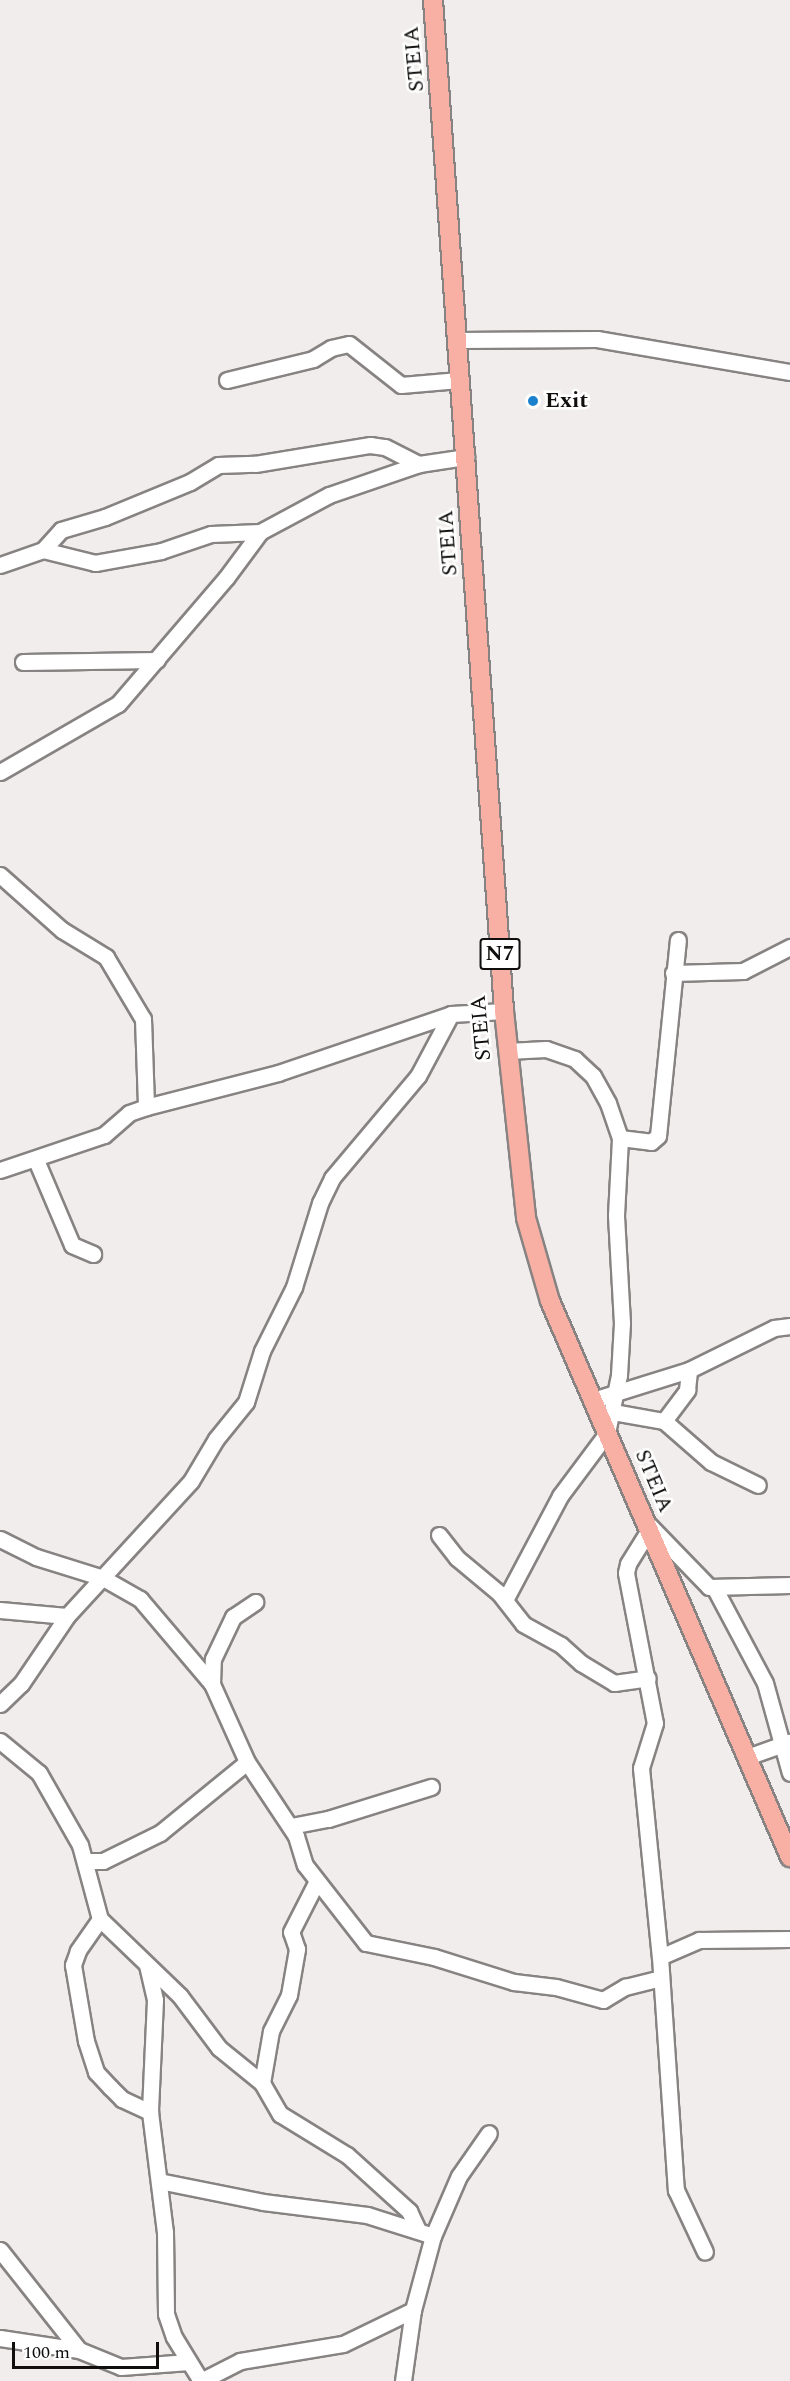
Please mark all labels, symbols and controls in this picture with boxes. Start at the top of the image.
street label: STEIA [398,25,430,93]
place label: Exit [545,388,588,414]
marker: Exit [526,394,540,408]
street label: STEIA [433,509,463,577]
road number: N7 [479,936,521,972]
street label: STEIA [465,994,497,1062]
street label: STEIA [629,1445,679,1517]
scale bar [15,2330,162,2368]
text: 100 m [23,2339,70,2366]

